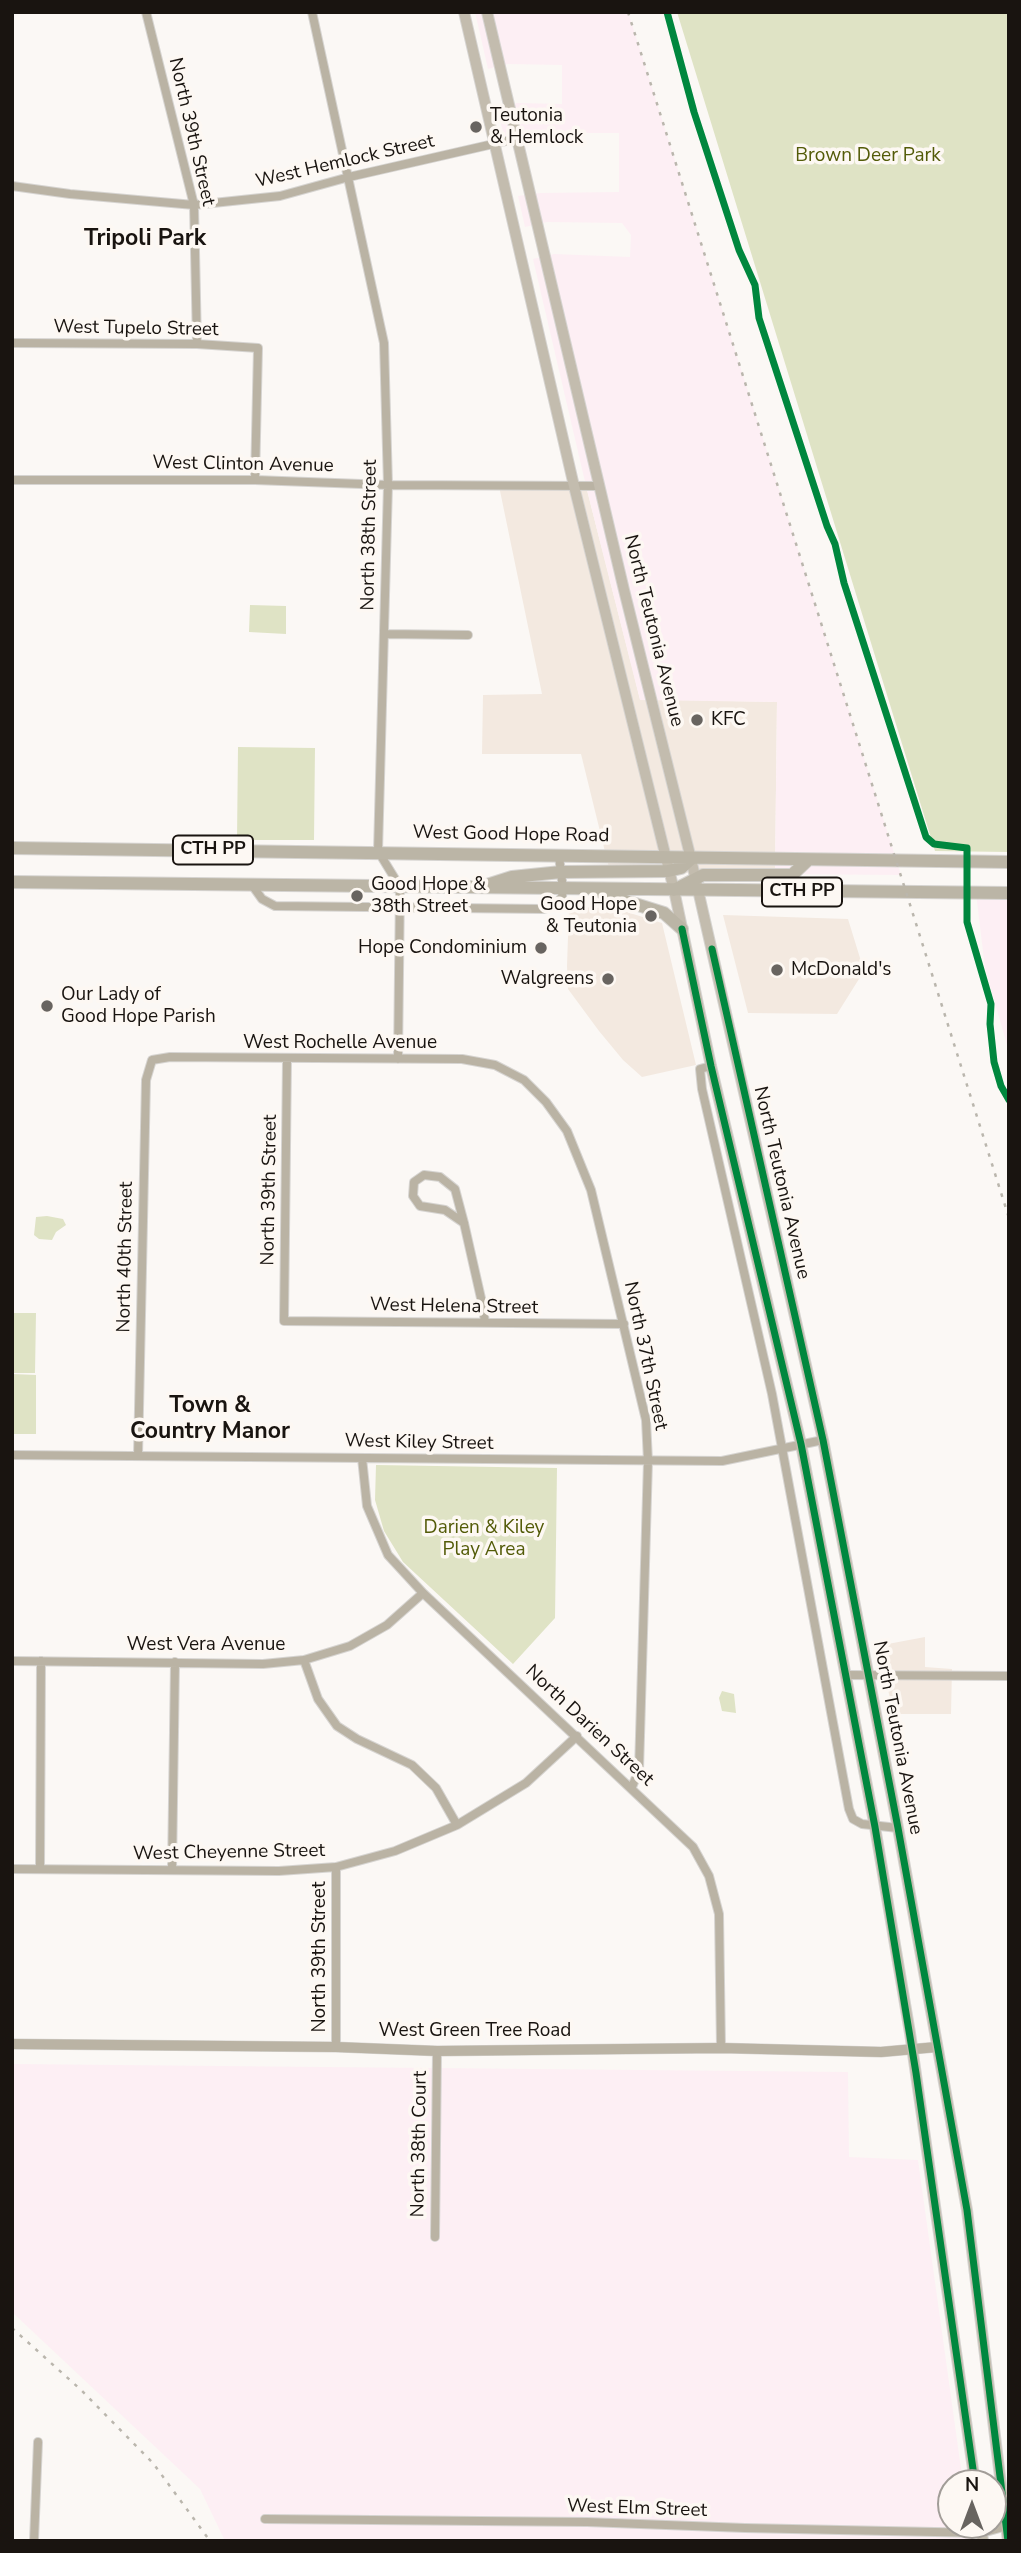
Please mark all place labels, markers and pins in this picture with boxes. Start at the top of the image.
place label: Teutonia & Hemlock [490,105,583,149]
marker: Teutonia & Hemlock [468,119,484,135]
place label: KFC [711,709,746,731]
marker: KFC [689,712,705,728]
place label: Good Hope & 38th Street [371,874,486,918]
marker: Good Hope & 38th Street [349,888,365,904]
place label: Good Hope & Teutonia [540,894,637,938]
marker: Good Hope & Teutonia [643,908,659,924]
place label: Hope Condominium [358,937,527,959]
marker: Hope Condominium [533,940,549,956]
place label: McDonald's [791,959,892,981]
marker: McDonald's [769,962,785,978]
place label: Walgreens [501,968,594,990]
marker: Walgreens [600,971,616,987]
place label: Our Lady of Good Hope Parish [61,984,216,1028]
marker: Our Lady of Good Hope Parish [39,998,55,1014]

